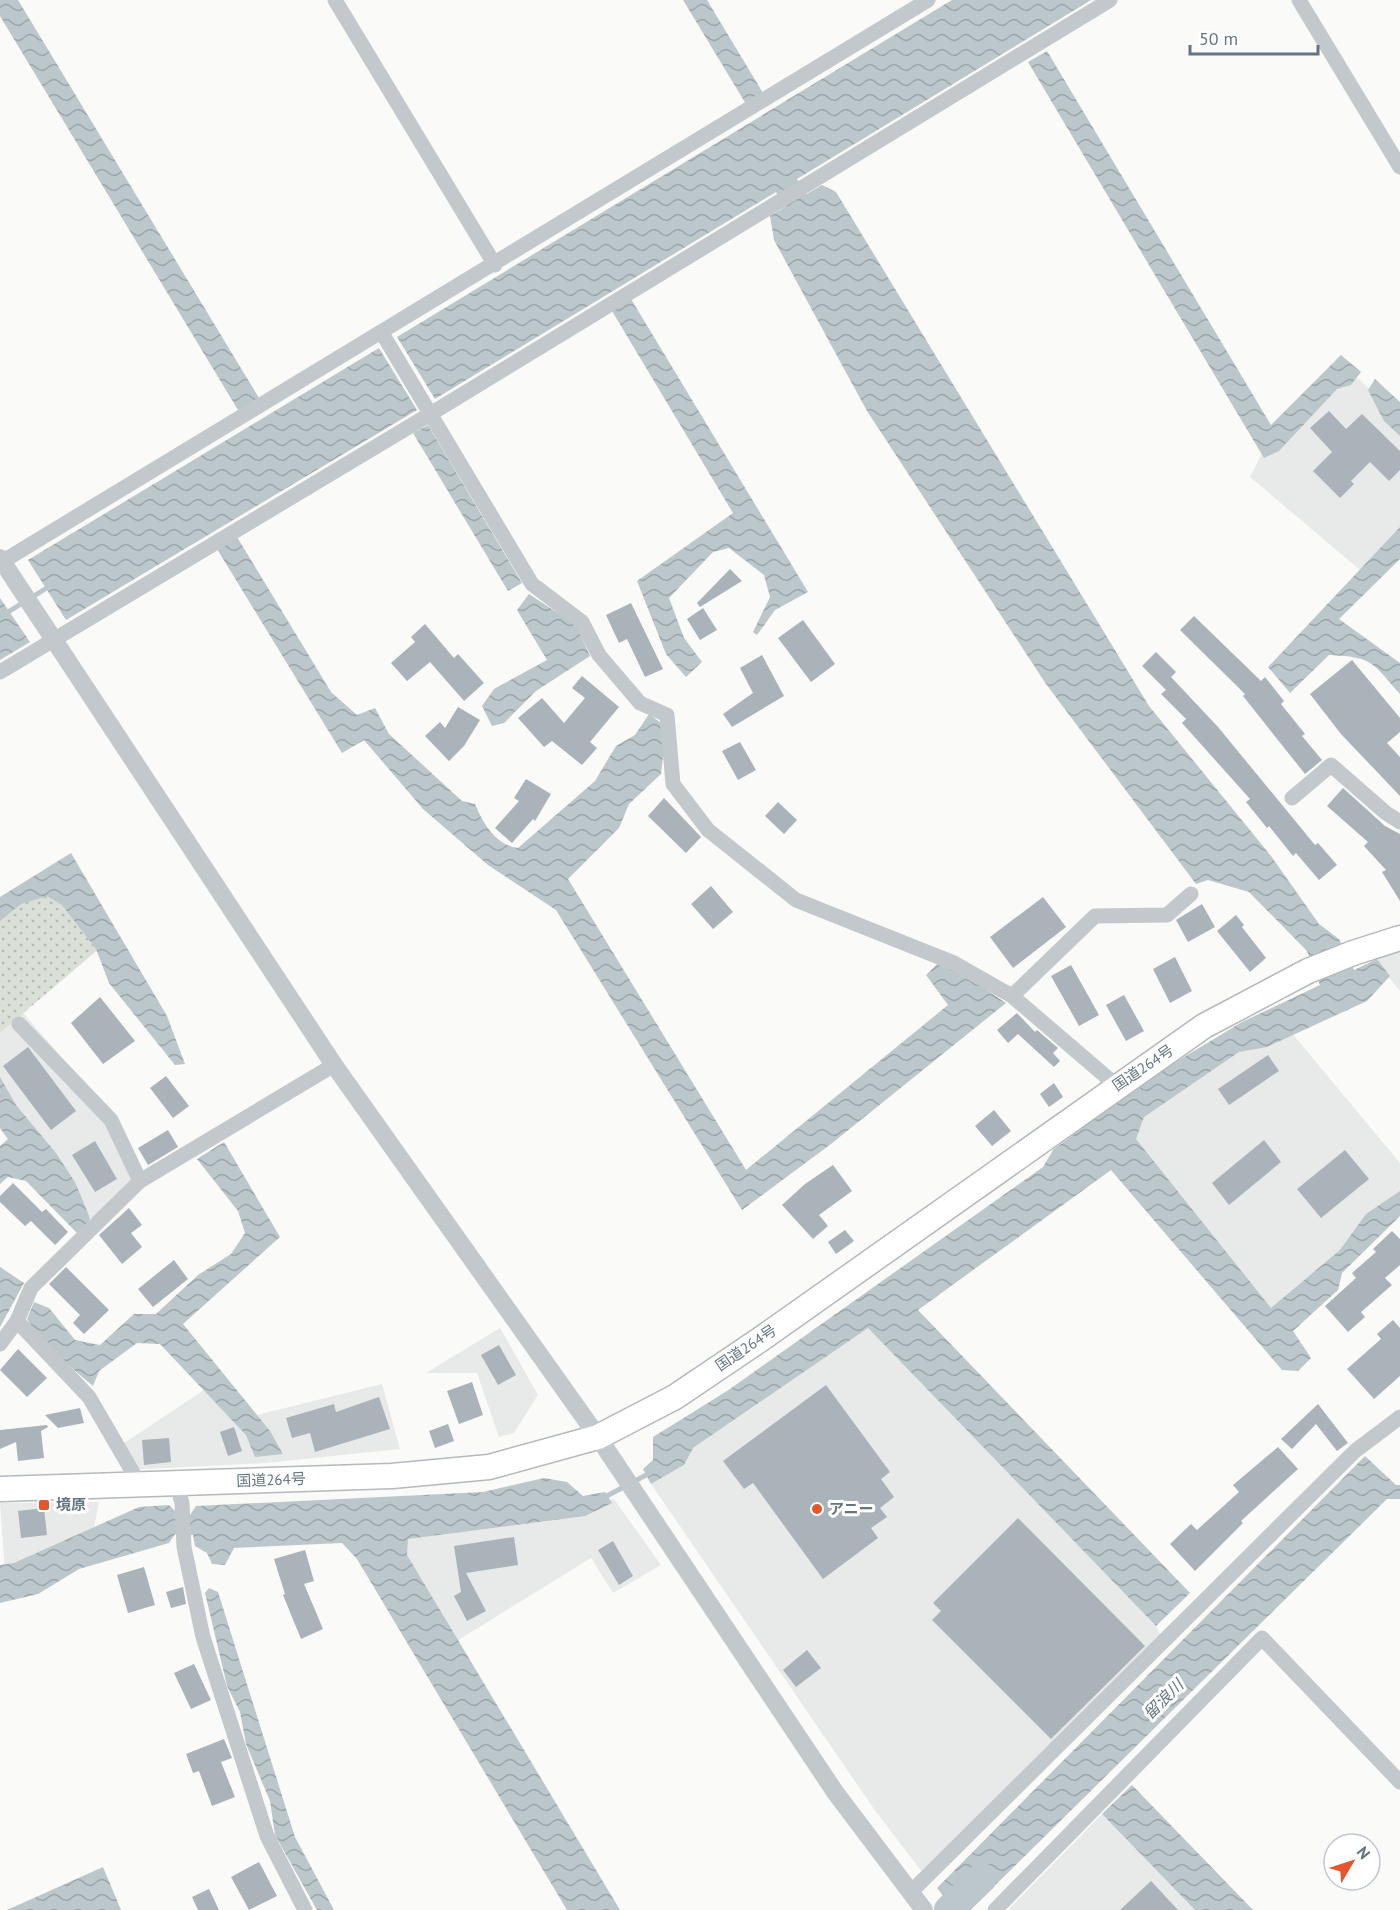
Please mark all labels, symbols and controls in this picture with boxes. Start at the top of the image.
scale bar [1190,18,1318,56]
text: 50 m [1199,27,1238,50]
street label: 国道264号 [1109,1040,1177,1095]
street label: 国道264号 [712,1320,780,1375]
street label: 国道264号 [236,1469,306,1490]
place label: 境原 [56,1495,86,1514]
marker: 境原 [37,1498,51,1512]
place label: アニー [829,1499,874,1518]
marker: アニー [810,1502,824,1516]
water label: 留浪川 [1139,1674,1188,1723]
north arrow [1322,1832,1382,1892]
text: N [1353,1842,1375,1863]

